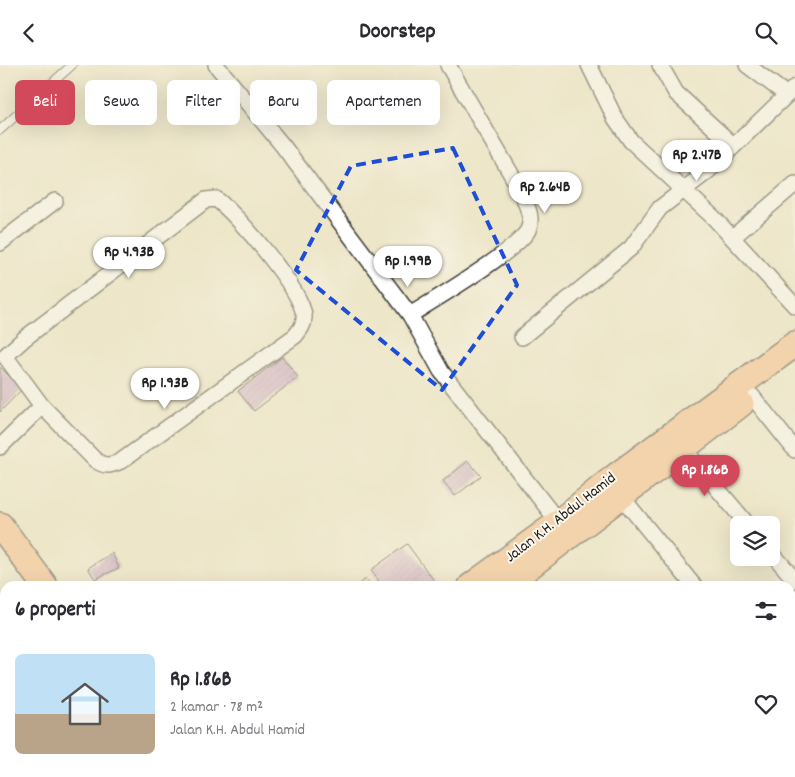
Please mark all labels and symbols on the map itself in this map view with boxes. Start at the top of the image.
pin: Rp 2.47B [645,139,749,182]
pin: Rp 2.64B [493,171,597,214]
pin: Rp 4.93B [77,237,181,279]
pin: Rp 1.99B [356,245,460,288]
pin: Rp 1.93B [113,367,217,410]
pin: Rp 1.86B [653,455,757,497]
street label: Jalan K.H. Abdul Hamid [501,467,621,569]

